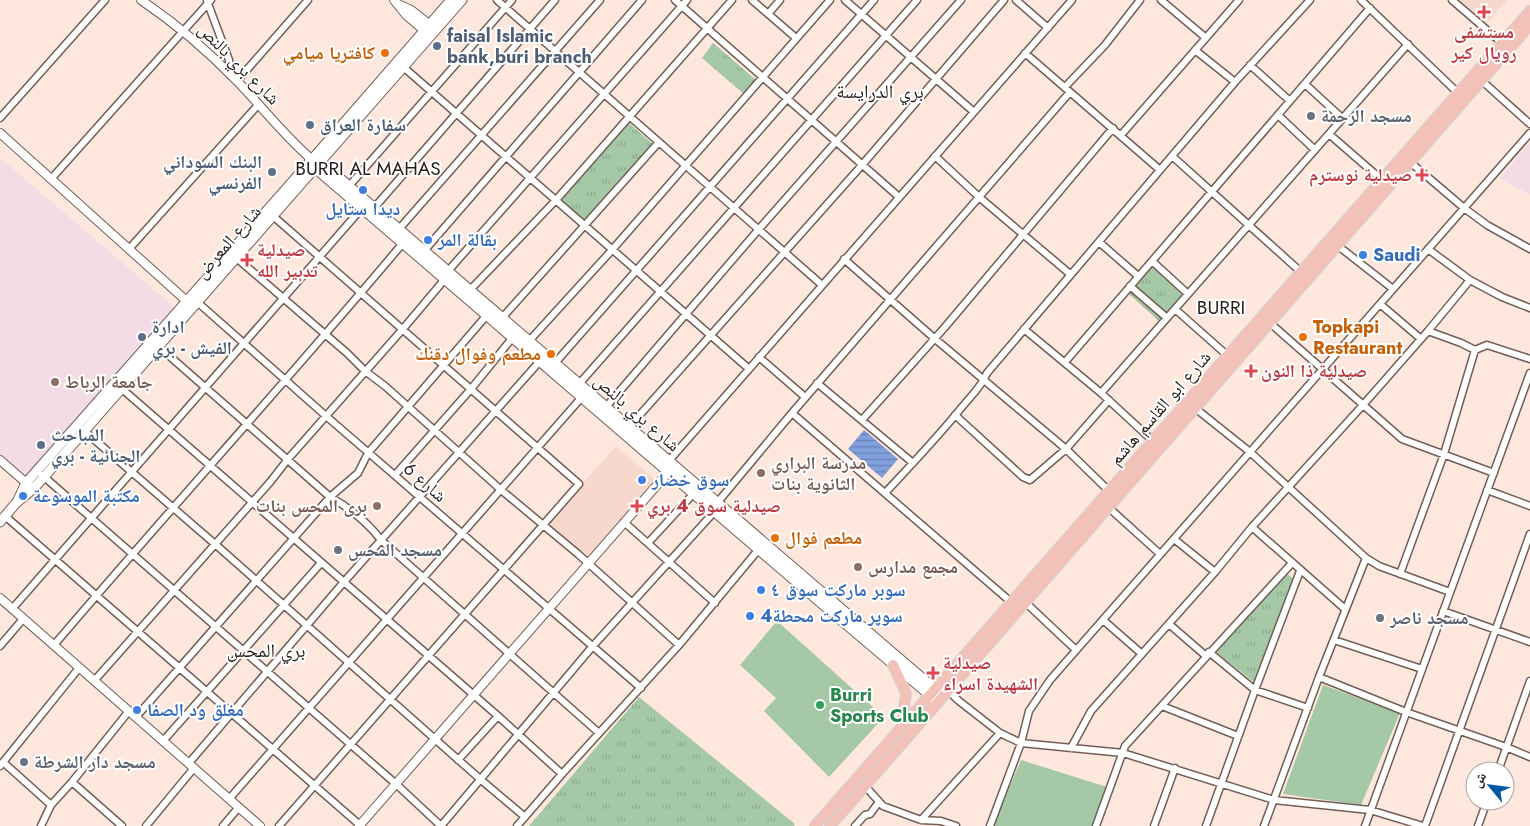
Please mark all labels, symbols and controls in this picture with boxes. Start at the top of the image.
marker: مستشفى رويال كير [1477,5,1491,19]
street label: شارع بري بالنص [191,17,286,112]
place label: مستشفى رويال كير [1450,19,1517,66]
place label: faisal Islamic bank,buri branch [447,23,592,70]
place label: كافتريا ميامي [283,40,375,67]
marker: faisal Islamic bank,buri branch [431,40,443,52]
marker: كافتريا ميامي [379,47,391,59]
district label: بري الدرايسة [836,78,924,106]
place label: مسجد الرحمة [1321,103,1412,129]
marker: مسجد الرحمة [1305,110,1317,122]
place label: سفارة العراق [320,112,406,138]
marker: سفارة العراق [304,119,316,131]
place label: البنك السوداني الفرنسي [163,149,262,197]
district label: BURRI AL MAHAS [295,155,441,182]
place label: صيدلية نوسترم [1309,162,1412,188]
marker: البنك السوداني الفرنسي [266,166,278,178]
marker: صيدلية نوسترم [1416,169,1428,181]
marker: ديدا ستايل [357,184,369,196]
place label: ديدا ستايل [326,196,401,222]
street label: شارع المعرض [189,200,267,284]
place label: بقالة المر [437,227,497,253]
marker: بقالة المر [422,234,434,246]
place label: صيدلية تدبير الله [257,237,318,284]
place label: Saudi [1373,242,1420,268]
marker: Saudi [1357,249,1369,261]
marker: صيدلية تدبير الله [241,254,253,266]
district label: BURRI [1197,294,1245,321]
place label: ادارة الفيش - بري [152,314,232,362]
place label: Topkapi Restaurant [1313,314,1402,361]
marker: ادارة الفيش - بري [136,331,148,343]
marker: Topkapi Restaurant [1297,331,1309,343]
place label: مطعم وفوال دقنك [415,341,541,367]
street label: شارع ابو القاسم هاشم [1103,345,1217,471]
marker: مطعم وفوال دقنك [545,348,557,360]
place label: صيدلية ذا النون [1261,358,1367,384]
marker: صيدلية ذا النون [1245,365,1257,377]
street label: شارع بري بالنص [587,368,686,459]
place label: جامعة الرباط [65,369,153,395]
marker: جامعة الرباط [49,376,61,388]
place label: المباحث الجنائية - بري [51,422,140,470]
marker: المباحث الجنائية - بري [35,439,47,451]
place label: مدرسة البراري الثانوية بنات [771,450,866,497]
street label: شارع 6 [398,456,452,508]
place label: سوق خضار [651,467,729,493]
marker: مدرسة البراري الثانوية بنات [755,467,767,479]
marker: سوق خضار [636,474,648,486]
place label: مكتبة الموسوعة [33,483,140,509]
marker: مكتبة الموسوعة [17,490,29,502]
place label: برى المحس بنات [256,493,367,519]
place label: صيدلية سوق 4 بري [647,493,781,520]
marker: برى المحس بنات [371,500,383,512]
marker: صيدلية سوق 4 بري [631,500,643,512]
place label: مطعم فوال [785,525,862,551]
marker: مطعم فوال [769,532,781,544]
place label: مسجد المحس [348,537,442,563]
marker: مسجد المحس [332,544,344,556]
place label: مجمع مدارس [868,554,958,580]
marker: مجمع مدارس [852,561,864,573]
place label: سوبر ماركت سوق ٤ [771,577,906,603]
marker: سوبر ماركت سوق ٤ [755,584,767,596]
place label: سوپر مارکت محطة4 [760,603,903,629]
place label: مسجد ناصر [1389,605,1469,631]
marker: سوپر مارکت محطة4 [744,610,756,622]
marker: مسجد ناصر [1374,612,1386,624]
district label: بري المحس [227,637,305,665]
place label: صيدلية الشهيدة اسراء [943,650,1038,697]
marker: صيدلية الشهيدة اسراء [927,667,939,679]
place label: Burri Sports Club [830,682,929,729]
place label: مغلق ود الصفا [147,697,244,723]
marker: Burri Sports Club [814,699,826,711]
marker: مغلق ود الصفا [131,704,143,716]
place label: مسجد دار الشرطة [34,749,156,775]
marker: مسجد دار الشرطة [18,756,30,768]
north arrow [1465,761,1515,811]
text: ش [1466,768,1491,791]

